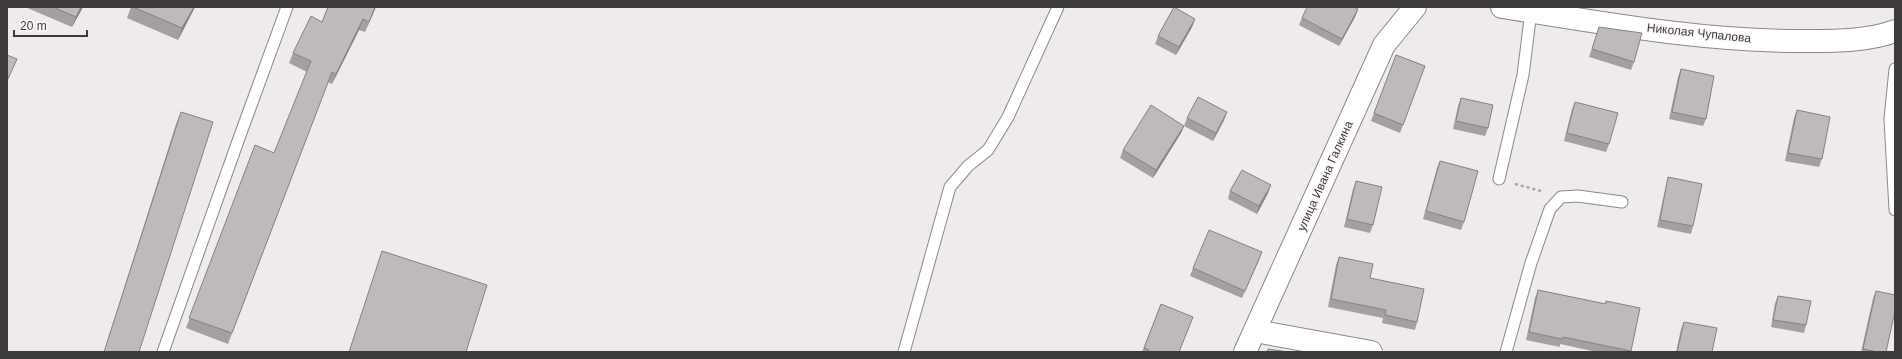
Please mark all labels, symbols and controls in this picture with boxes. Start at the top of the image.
scale bar [14,12,87,38]
text: 20 m [20,19,47,33]
street label: Николая Чупалова [1646,21,1752,45]
street label: улица Ивана Галкина [1294,118,1356,233]

